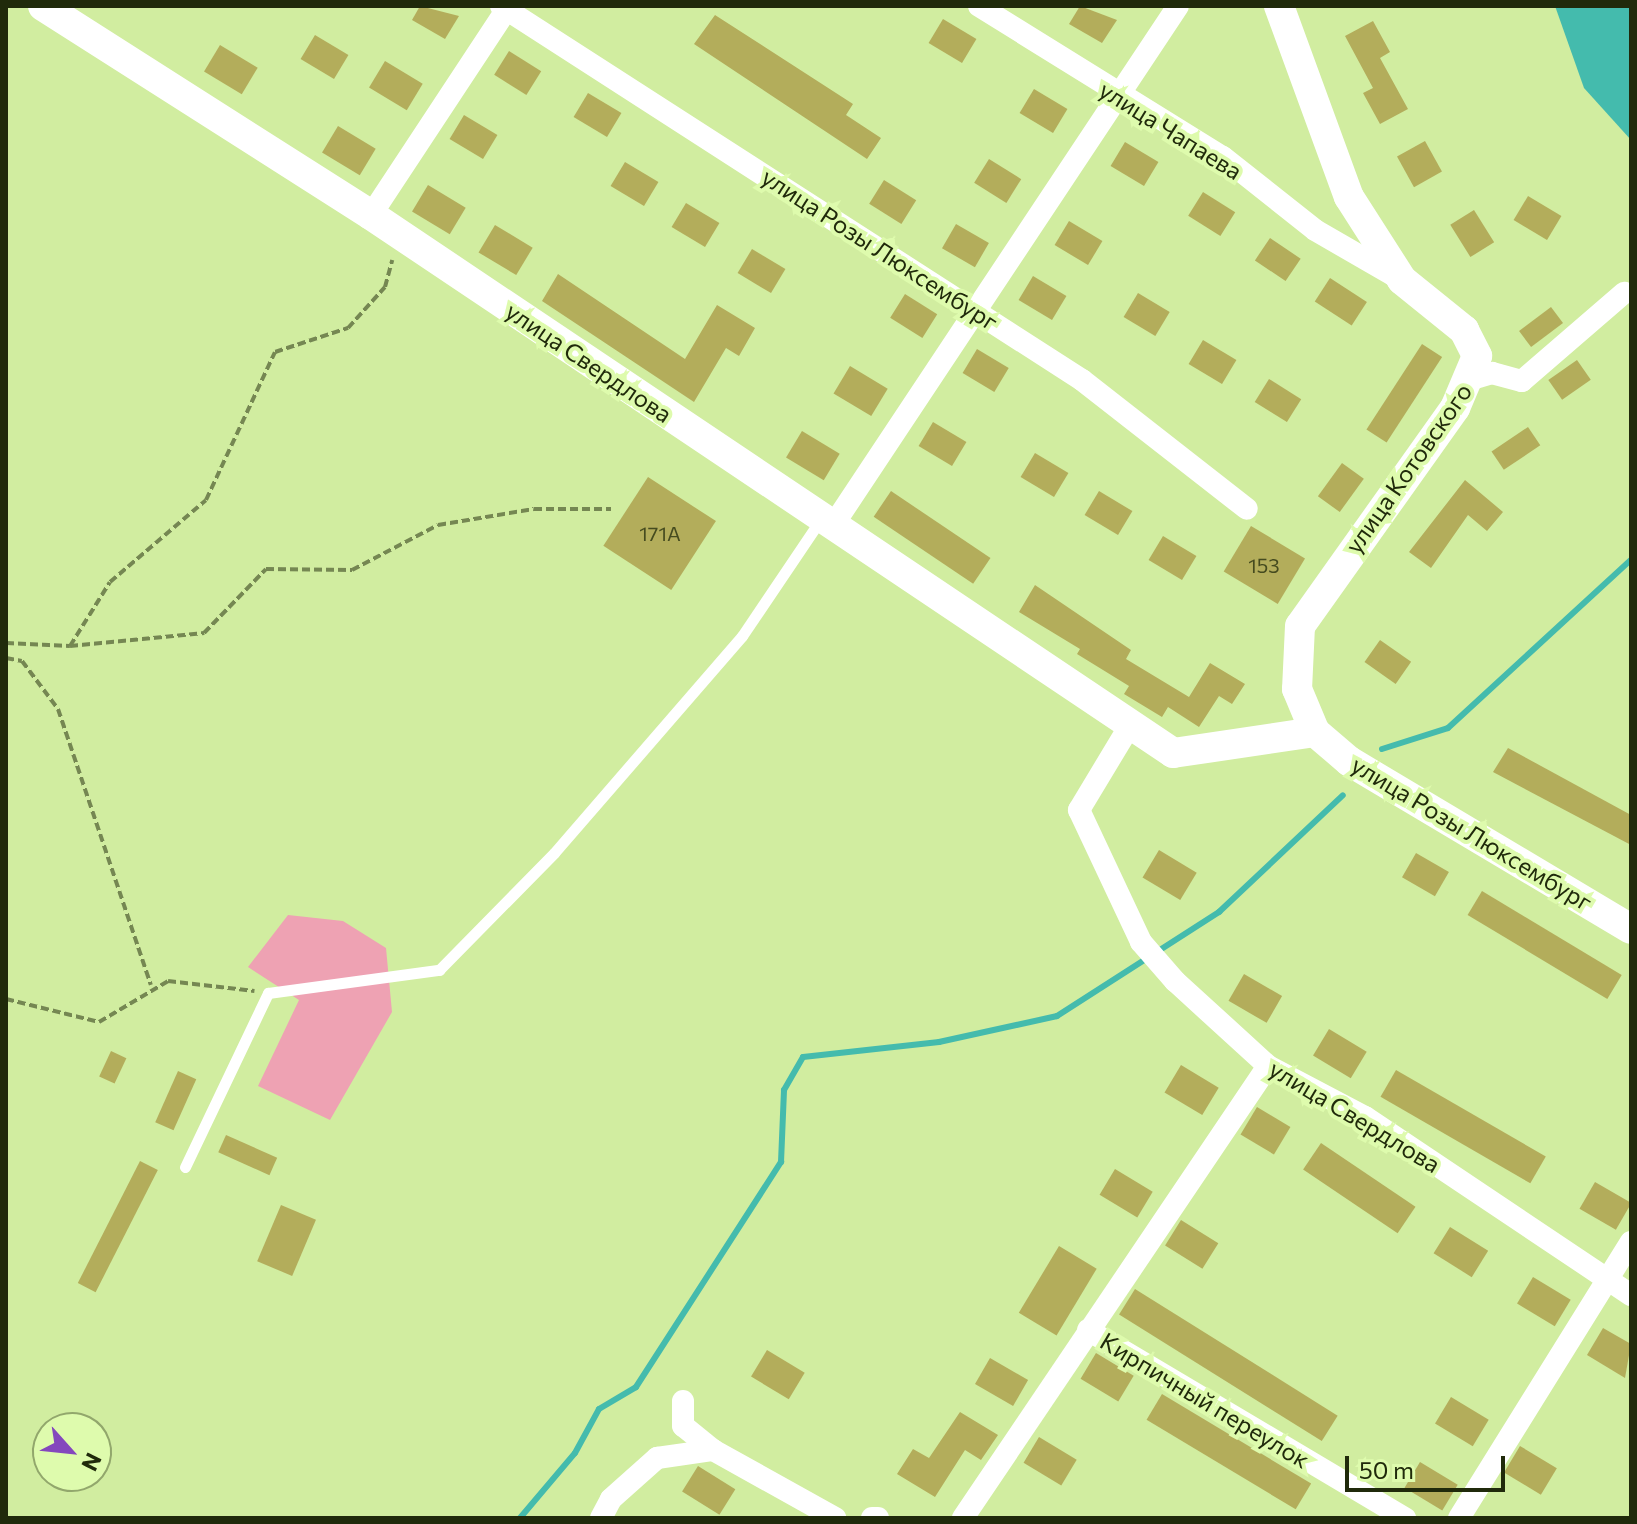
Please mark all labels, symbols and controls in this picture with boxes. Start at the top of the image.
street label: улица Чапаева [1094,75,1248,185]
street label: улица Розы Люксембург [757,162,1003,336]
street label: улица Свердлова [501,296,677,428]
street label: улица Котовского [1339,377,1477,559]
house number: 171А [639,521,681,545]
house number: 153 [1248,553,1280,577]
street label: улица Розы Люксембург [1346,750,1598,916]
street label: улица Свердлова [1264,1054,1446,1178]
street label: Кирпичный переулок [1095,1326,1315,1474]
north arrow [32,1412,112,1492]
scale bar [1349,1440,1509,1490]
text: N [76,1449,108,1476]
text: 50 m [1359,1455,1414,1484]

